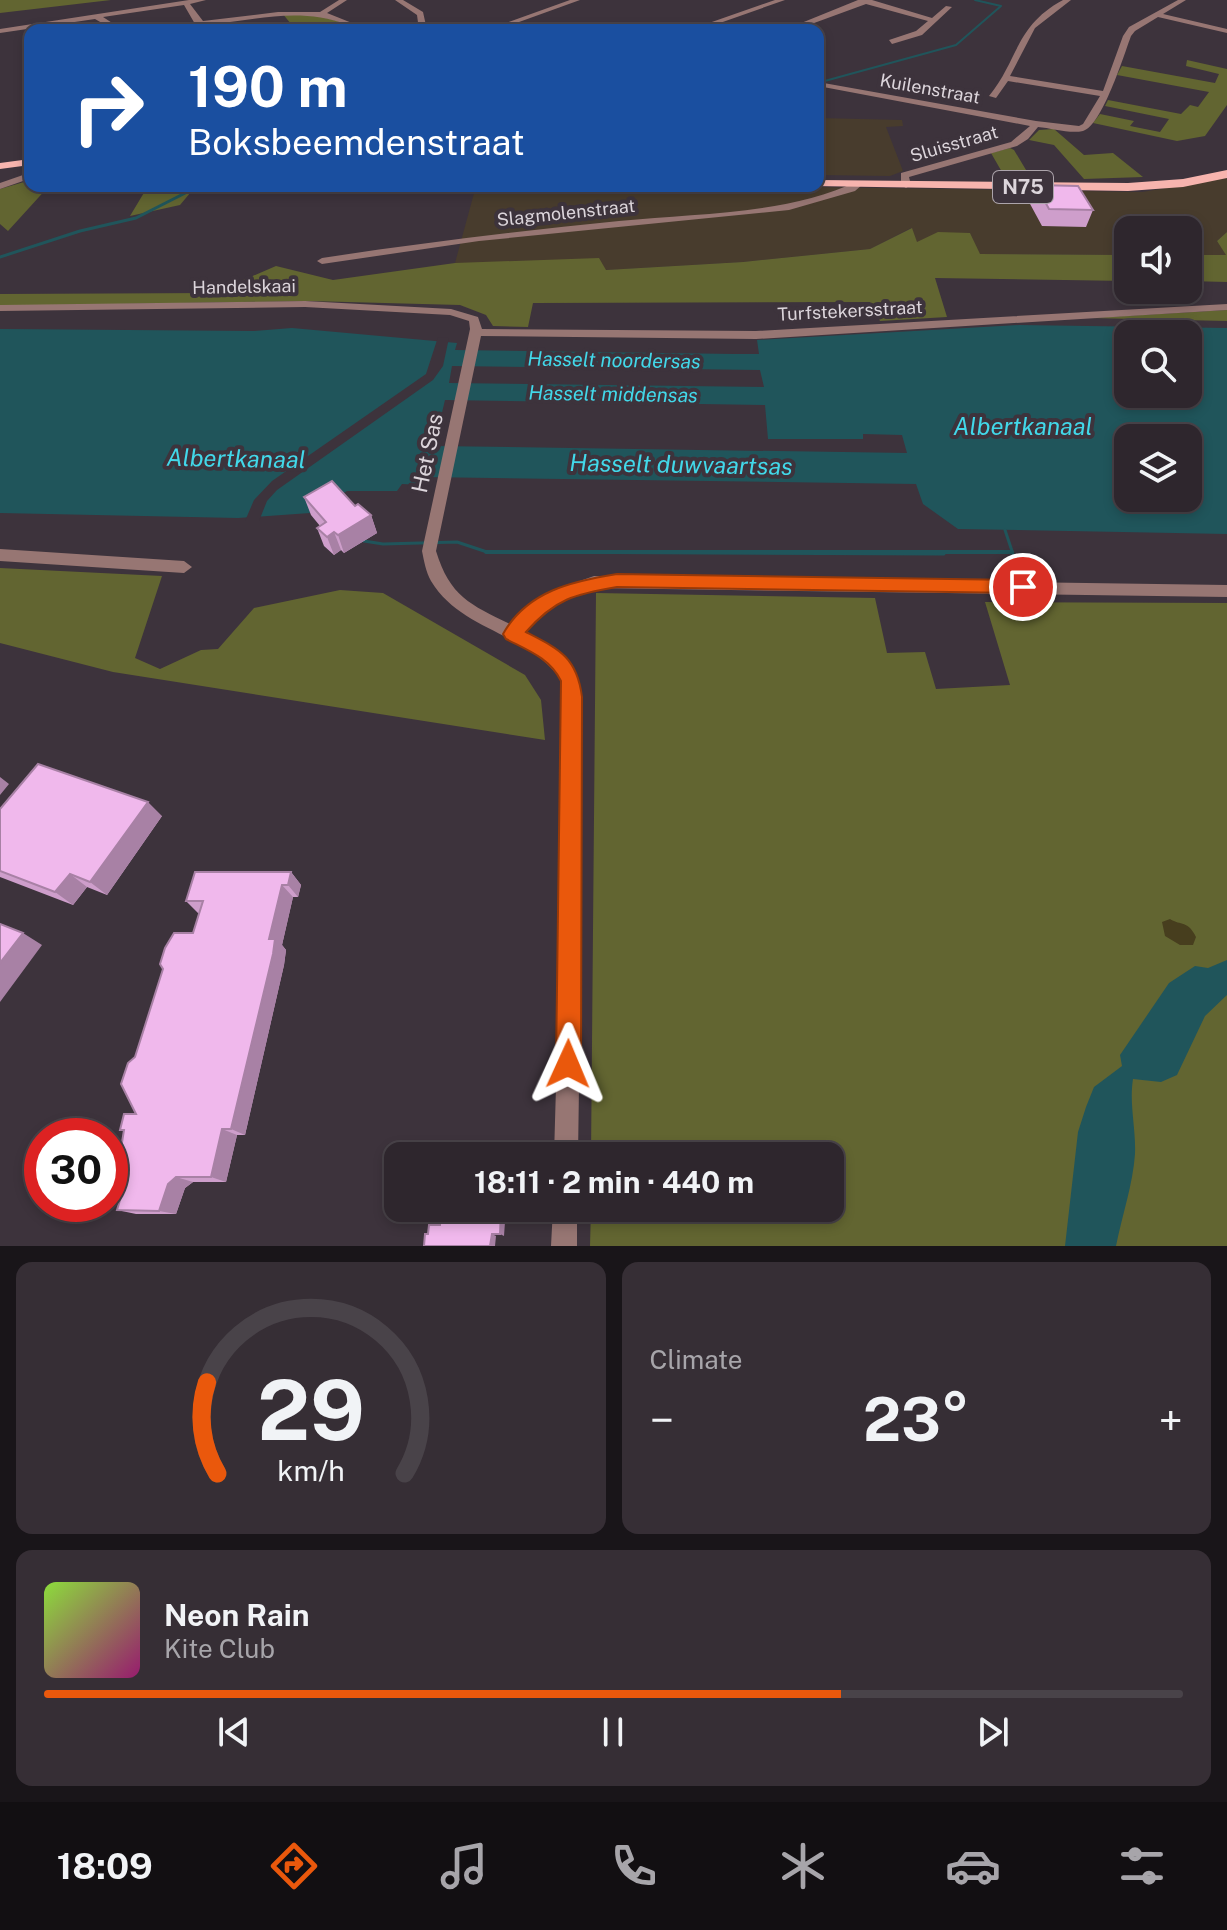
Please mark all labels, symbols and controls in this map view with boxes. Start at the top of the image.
text: 190 m [188,54,348,120]
icon: right [56,56,160,160]
street label: Kuilenstraat [878,69,982,108]
text: Boksbeemdenstraat [188,121,525,163]
street label: Sluisstraat [908,121,1000,166]
road number: N75 [993,171,1053,203]
street label: Slagmolenstraat [496,195,636,230]
map controls [1114,216,1202,512]
button: sound [1114,216,1202,304]
street label: Handelskaai [192,275,296,298]
street label: Turfstekersstraat [777,296,923,325]
button: search [1114,320,1202,408]
water label: Hasselt noordersas [527,346,701,374]
water label: Hasselt middensas [528,381,698,407]
street label: Het Sas [406,411,448,495]
water label: Albertkanaal [953,412,1093,440]
button: layers [1114,424,1202,512]
water label: Albertkanaal [166,443,306,473]
water label: Hasselt duwvaartsas [569,448,793,480]
pin [989,553,1057,621]
icon: arrive [1001,565,1045,609]
position arrow [526,1022,610,1106]
speed limit sign: 30 [24,1118,128,1222]
text: 18:11 · 2 min · 440 m [474,1164,754,1200]
text: Climate [650,1344,743,1375]
text: 29 [257,1361,365,1459]
text: 23° [863,1384,969,1455]
text: − [650,1394,674,1446]
text: + [1159,1394,1183,1446]
text: km/h [277,1454,344,1487]
text: Neon Rain [164,1597,310,1633]
text: Kite Club [164,1633,275,1664]
icon: previous [212,1710,256,1754]
icon: pause [591,1710,635,1754]
icon: next [971,1710,1015,1754]
icon: directions [266,1838,322,1894]
icon: music [436,1838,492,1894]
icon: phone [606,1838,662,1894]
icon: climate [775,1838,831,1894]
icon: car [945,1838,1001,1894]
icon: filters [1114,1838,1170,1894]
text: 18:09 [57,1845,153,1887]

